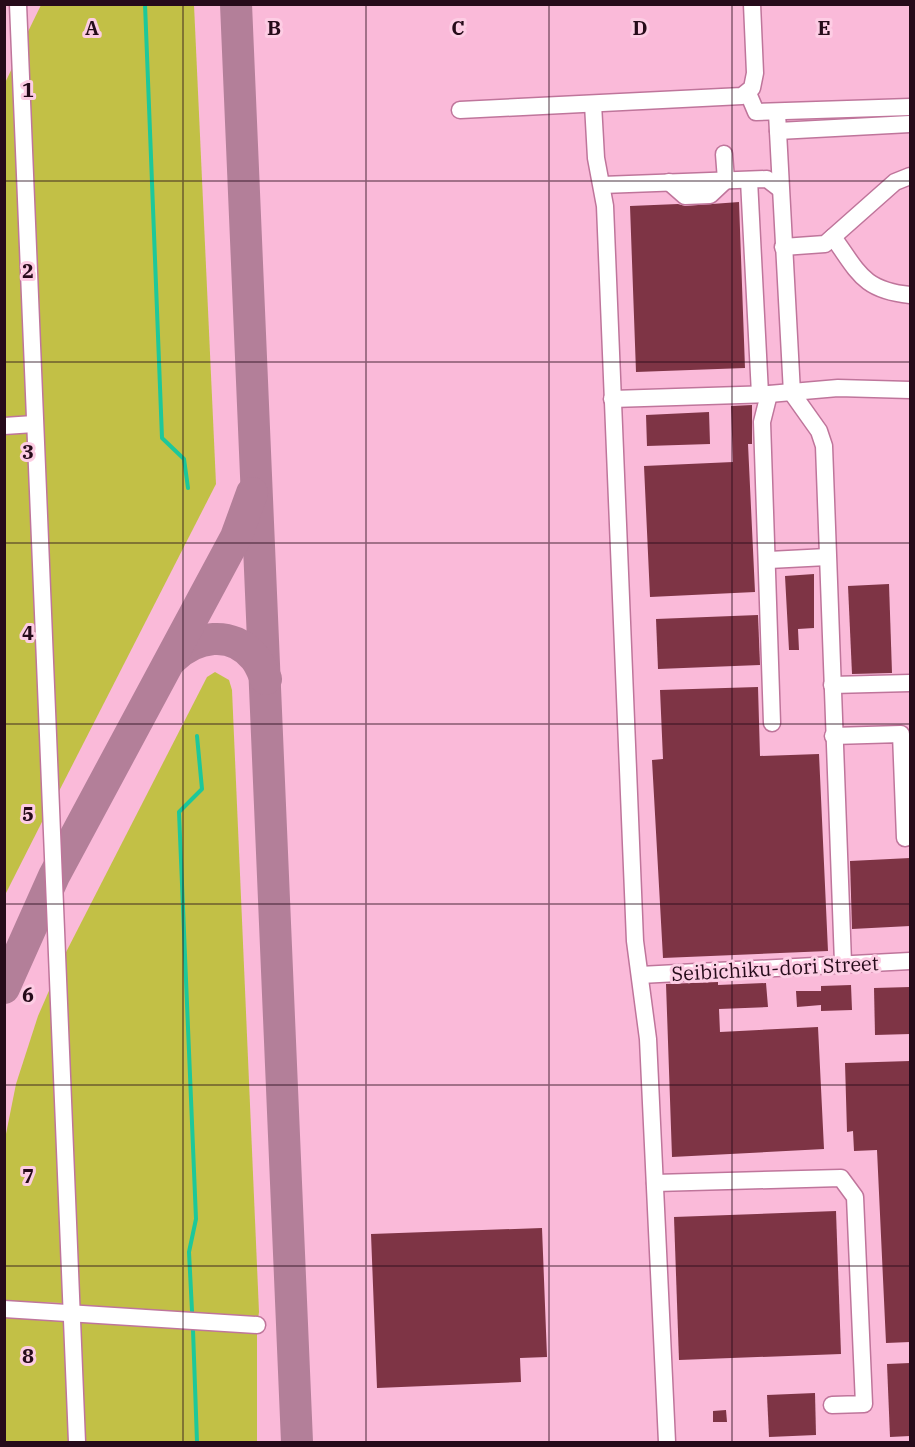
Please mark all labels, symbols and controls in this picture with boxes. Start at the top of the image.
text: A [85,14,99,41]
text: B [267,14,281,41]
text: C [451,14,465,41]
text: D [632,14,648,41]
text: E [817,14,831,41]
text: 1 [22,76,34,103]
text: 2 [22,257,34,284]
text: 3 [22,438,34,465]
text: 4 [22,619,34,646]
text: 5 [22,800,34,827]
street label: Seibichiku-dori Street [671,949,879,987]
text: 6 [22,981,34,1008]
text: 7 [22,1162,34,1189]
text: 8 [22,1342,34,1369]

